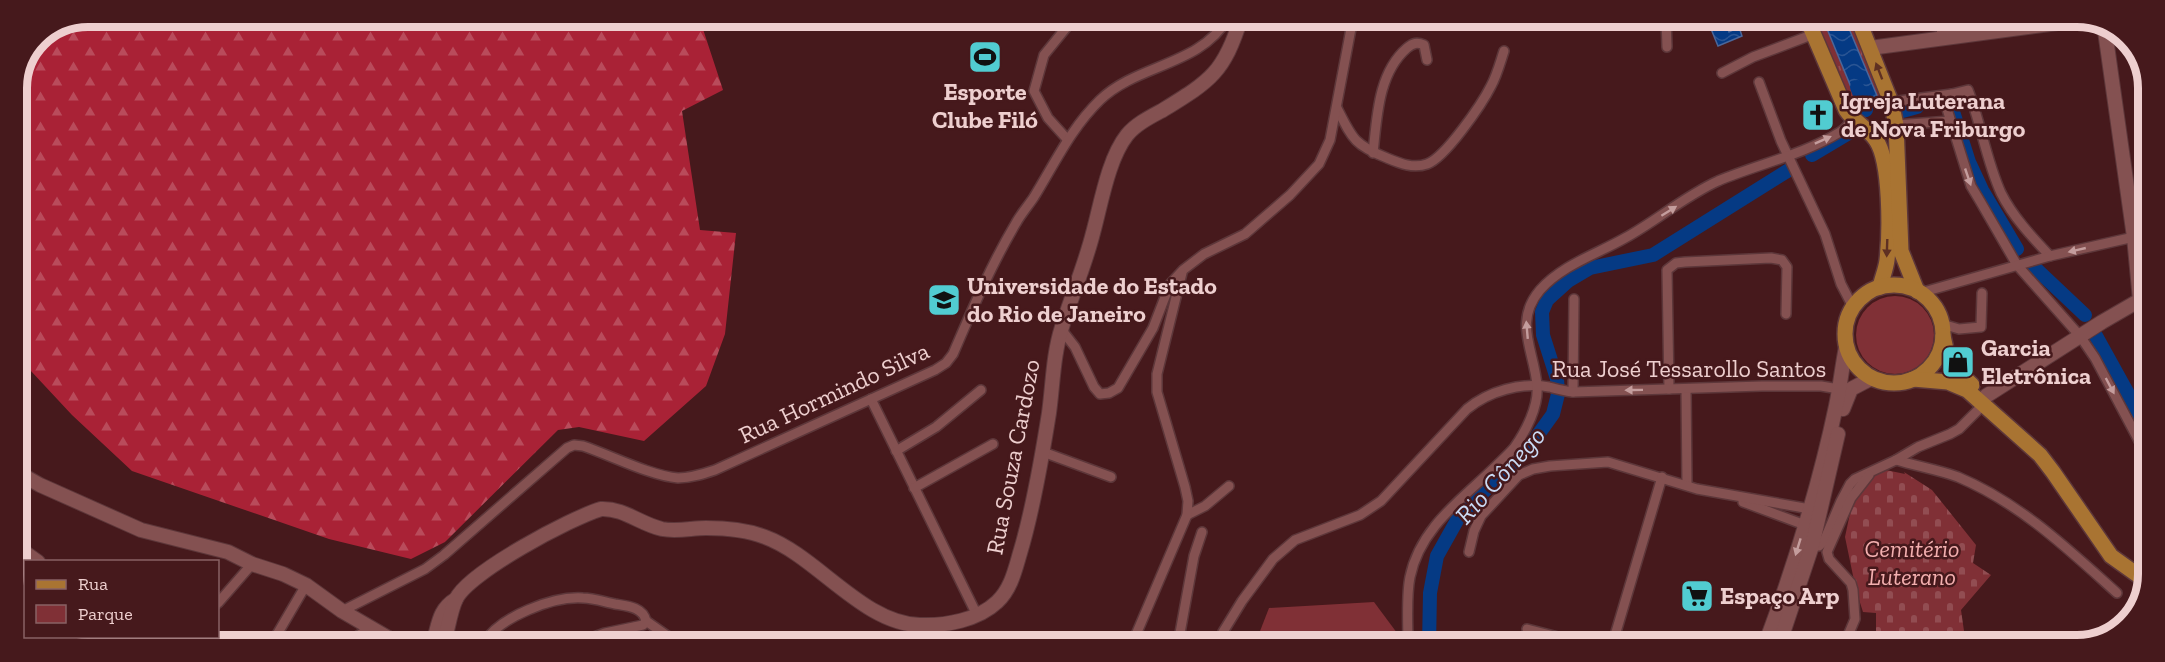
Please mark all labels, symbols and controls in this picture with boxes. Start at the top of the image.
sports icon: Esporte Clube Filó [967,39,1003,75]
one-way arrow [1873,61,1883,79]
place label: Esporte Clube Filó [932,77,1038,134]
place label: Igreja Luterana de Nova Friburgo [1841,86,2026,143]
church icon: Igreja Luterana de Nova Friburgo [1800,97,1836,133]
one-way arrow [1814,135,1832,145]
one-way arrow [1964,168,1974,186]
one-way arrow [1661,205,1677,216]
one-way arrow [1882,239,1892,258]
one-way arrow [2067,246,2086,255]
place label: Universidade do Estado do Rio de Janeiro [967,271,1217,328]
school or university icon: Universidade do Estado do Rio de Janeiro [926,282,962,318]
one-way arrow [1522,320,1532,339]
place label: Garcia Eletrônica [1981,333,2091,390]
street label: Rua Hormindo Silva [734,336,934,449]
shop icon: Garcia Eletrônica [1940,344,1976,380]
street label: Rua José Tessarollo Santos [1552,354,1826,383]
street label: Rua Souza Cardozo [979,357,1046,557]
one-way arrow [2105,378,2115,395]
one-way arrow [1624,385,1643,395]
water label: Rio Cônego [1448,420,1552,530]
park label: Cemitério Luterano [1864,534,1960,591]
one-way arrow [1793,538,1803,556]
legend [24,560,219,638]
text: Rua [78,573,108,595]
supermarket icon: Espaço Arp [1679,578,1715,614]
place label: Espaço Arp [1720,581,1840,610]
text: Parque [78,603,133,625]

